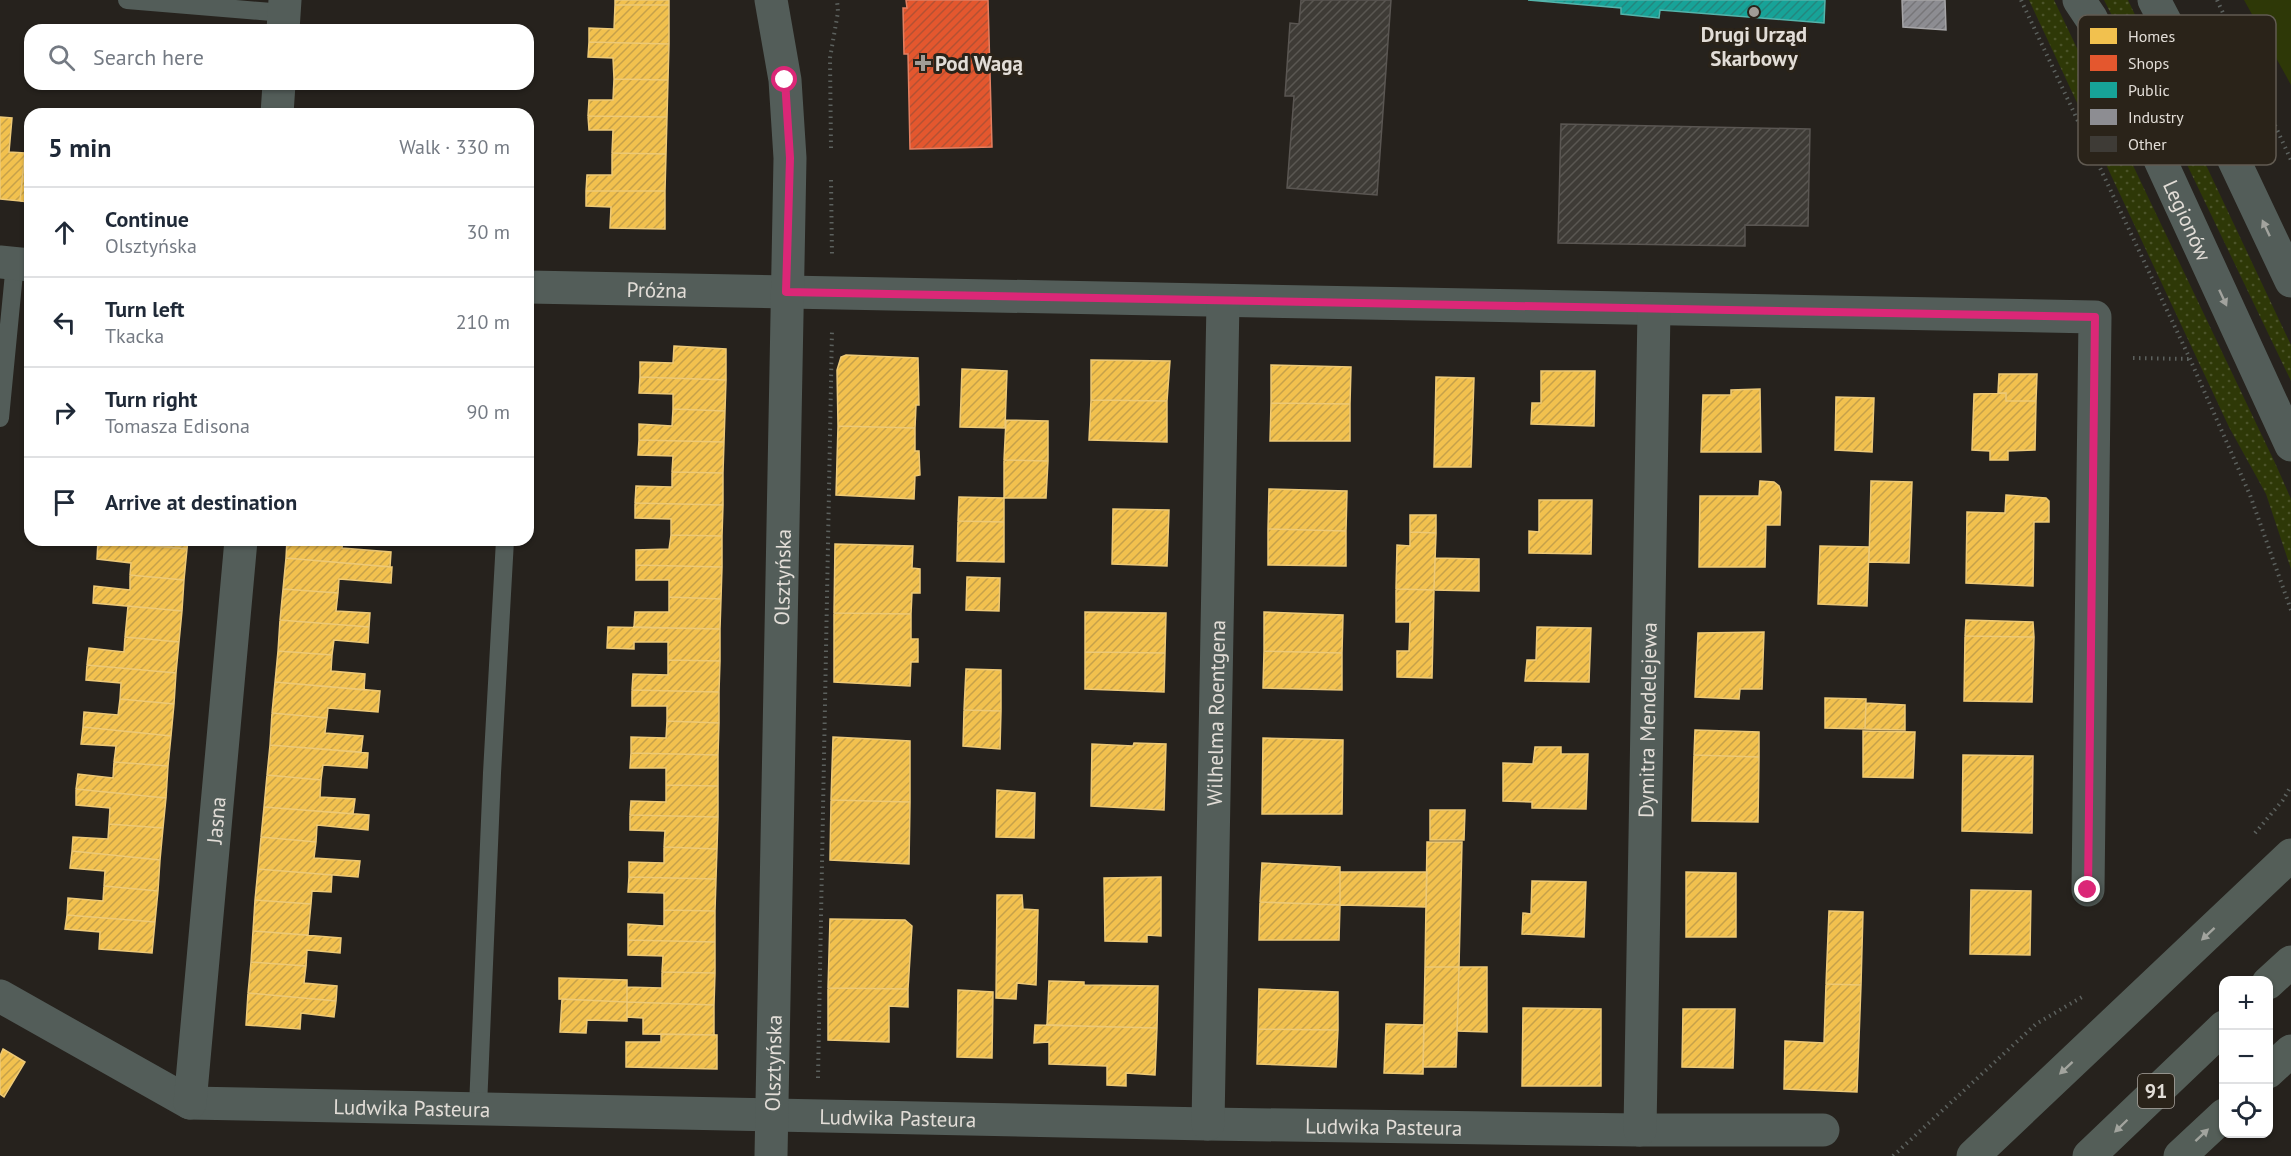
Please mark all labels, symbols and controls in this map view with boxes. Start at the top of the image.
marker: Drugi Urząd Skarbowy [1747,5,1761,19]
legend [2078,15,2276,165]
place label: Drugi Urząd Skarbowy [1701,21,1807,72]
search box [24,24,534,90]
text: Homes [2128,26,2175,46]
icon: search [45,41,78,74]
text: Search here [93,43,204,71]
place label: Pod Wagą [935,50,1023,77]
text: Shops [2128,53,2169,73]
marker: Pod Wagą [916,56,930,70]
route start [771,66,797,92]
text: Public [2128,80,2170,100]
text: Industry [2128,107,2184,127]
text: 5 min [48,131,111,164]
text: Walk · 330 m [399,134,510,160]
text: Other [2128,134,2167,154]
street label: Legionów [2158,176,2218,266]
text: Continue [105,205,189,233]
icon: ahead [48,216,81,249]
text: 30 m [467,219,510,245]
one-way arrow [2261,220,2270,237]
text: Olsztyńska [105,233,197,259]
street label: Próżna [627,275,687,304]
one-way arrow [2219,289,2228,306]
text: Turn left [105,295,185,323]
icon: left [48,306,81,339]
text: 210 m [456,309,510,335]
text: Tkacka [105,323,164,349]
text: Turn right [105,385,197,413]
icon: right [48,396,81,429]
text: 90 m [467,399,510,425]
text: Tomasza Edisona [105,413,250,439]
icon: arrive [48,486,81,519]
text: Arrive at destination [105,488,297,516]
street label: Olsztyńska [768,529,796,626]
street label: Wilhelma Roentgena [1200,620,1231,806]
street label: Dymitra Mendelejewa [1632,622,1662,818]
street label: Jasna [200,795,231,846]
route end [2074,876,2100,902]
one-way arrow [2201,926,2215,940]
map controls [2219,976,2273,1138]
button: + [2219,976,2273,1030]
street label: Olsztyńska [758,1015,787,1112]
button: − [2219,1030,2273,1084]
one-way arrow [2059,1061,2074,1074]
road number: 91 [2138,1074,2174,1108]
button: locate [2219,1084,2273,1138]
street label: Ludwika Pasteura [333,1092,491,1123]
street label: Ludwika Pasteura [819,1102,977,1133]
street label: Ludwika Pasteura [1305,1112,1462,1141]
one-way arrow [2114,1118,2128,1132]
one-way arrow [2194,1129,2208,1143]

